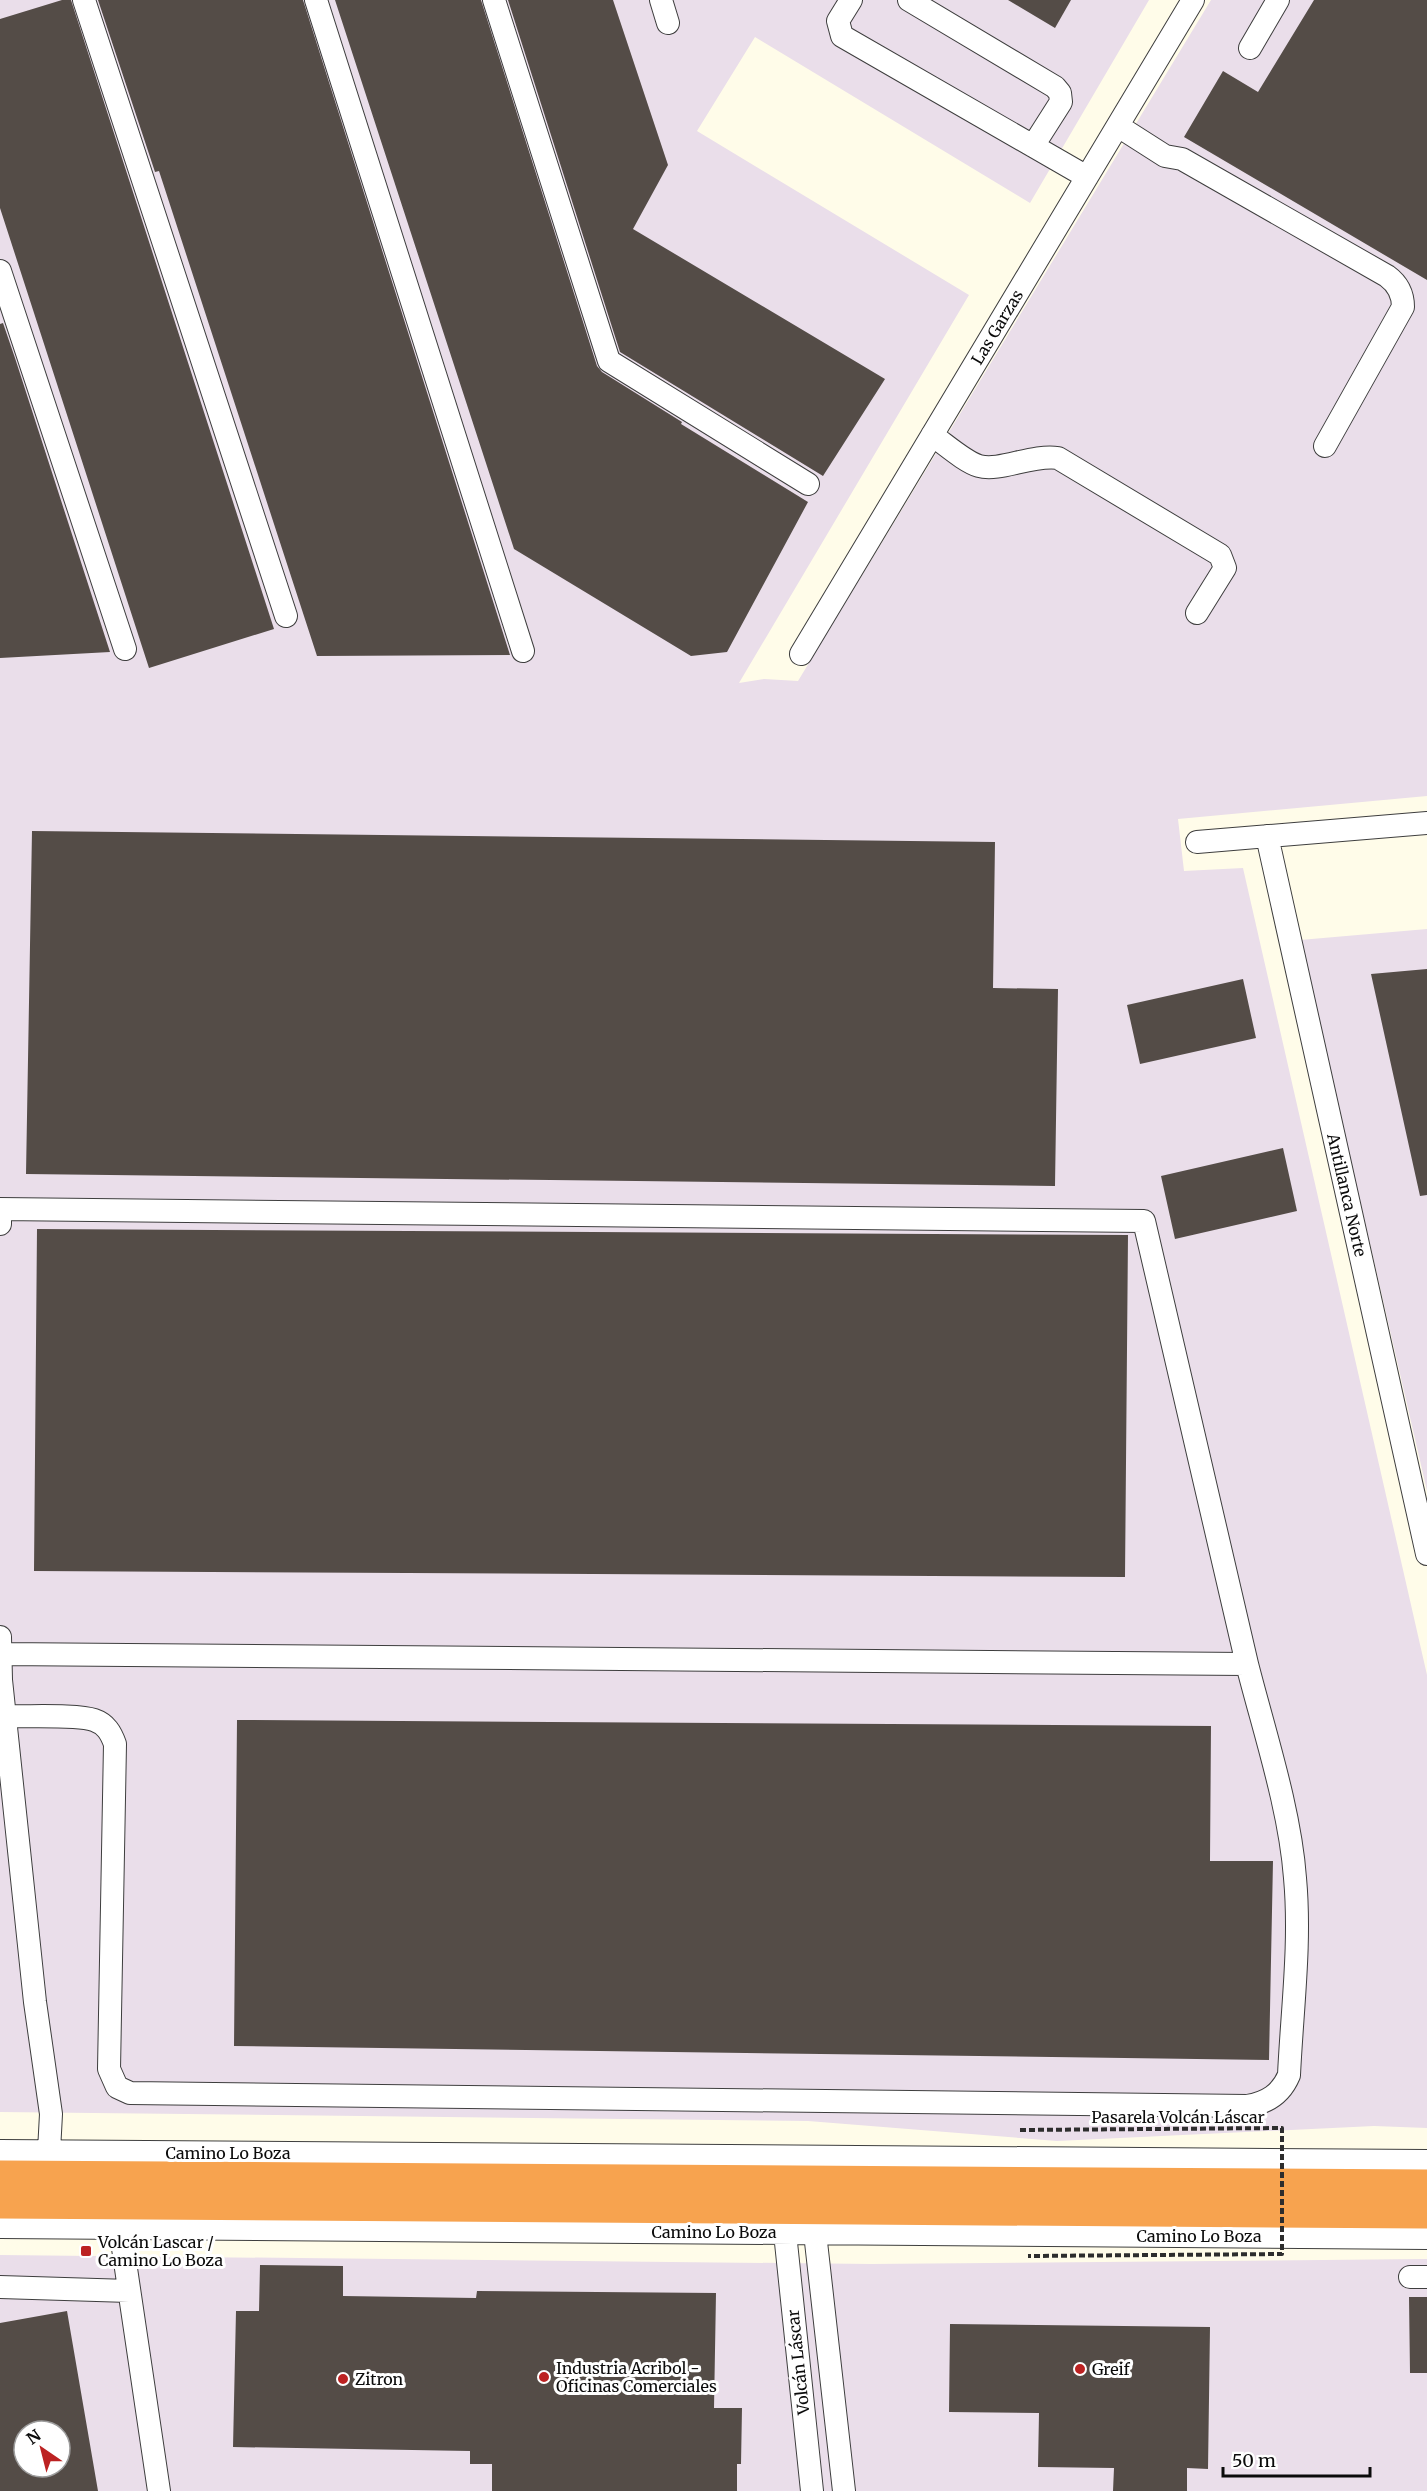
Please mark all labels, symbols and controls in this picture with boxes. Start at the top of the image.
street label: Las Garzas [967,286,1027,368]
street label: Antillanca Norte [1323,1131,1371,1259]
street label: Pasarela Volcán Láscar [1091,2107,1265,2127]
street label: Camino Lo Boza [165,2143,291,2163]
street label: Camino Lo Boza [651,2222,777,2242]
street label: Camino Lo Boza [1136,2226,1262,2246]
place label: Volcán Lascar / Camino Lo Boza [97,2232,223,2270]
marker: Volcán Lascar / Camino Lo Boza [79,2244,93,2258]
street label: Volcán Láscar [783,2308,814,2417]
place label: Industria Acribol - Oficinas Comerciales [556,2358,717,2396]
place label: Greif [1092,2359,1131,2379]
marker: Greif [1073,2362,1087,2376]
place label: Zitron [355,2369,404,2389]
marker: Industria Acribol - Oficinas Comerciales [537,2370,551,2384]
marker: Zitron [336,2372,350,2386]
north arrow [12,2419,72,2479]
text: N [22,2425,45,2449]
scale bar [1223,2440,1370,2478]
text: 50 m [1232,2449,1276,2472]

